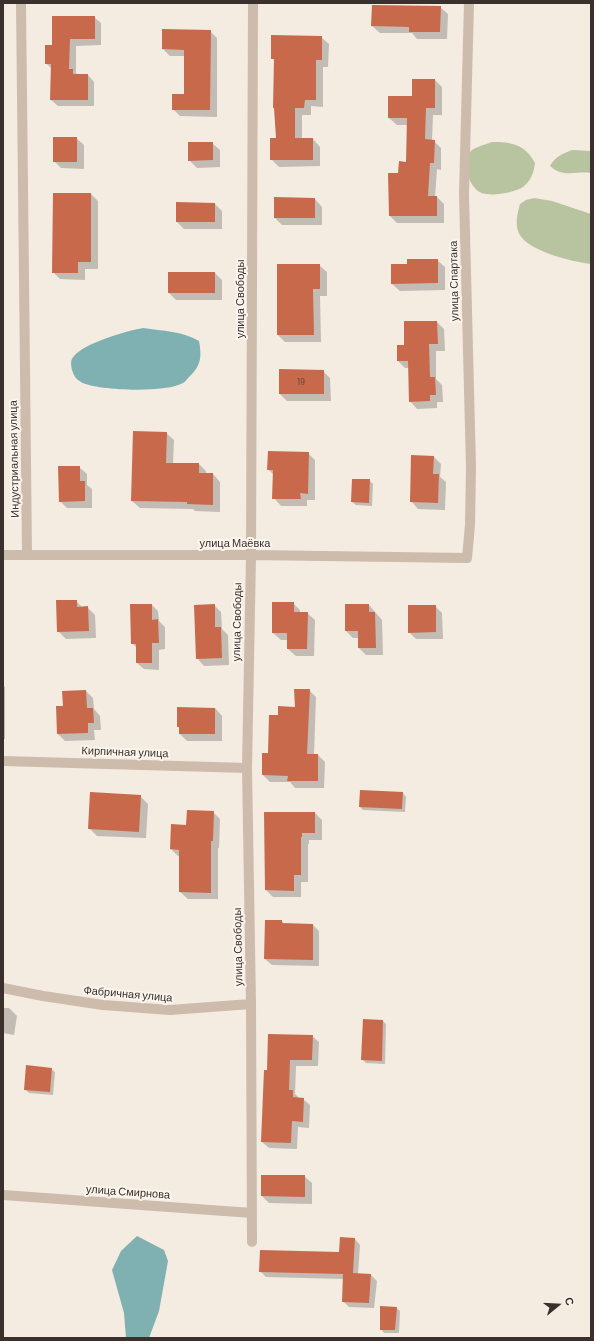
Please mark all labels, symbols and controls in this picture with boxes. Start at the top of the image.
street label: улица Спартака [447,241,461,321]
street label: улица Свободы [233,260,247,338]
house number: 19 [297,377,305,387]
street label: Индустриальная улица [6,400,22,518]
street label: улица Маёвка [200,536,270,550]
street label: улица Свободы [230,583,244,661]
street label: Кирпичная улица [81,744,169,760]
street label: улица Свободы [231,908,245,986]
street label: Фабричная улица [83,984,173,1004]
street label: улица Смирнова [86,1182,170,1202]
north arrow [538,1285,578,1325]
text: С [562,1295,577,1307]

